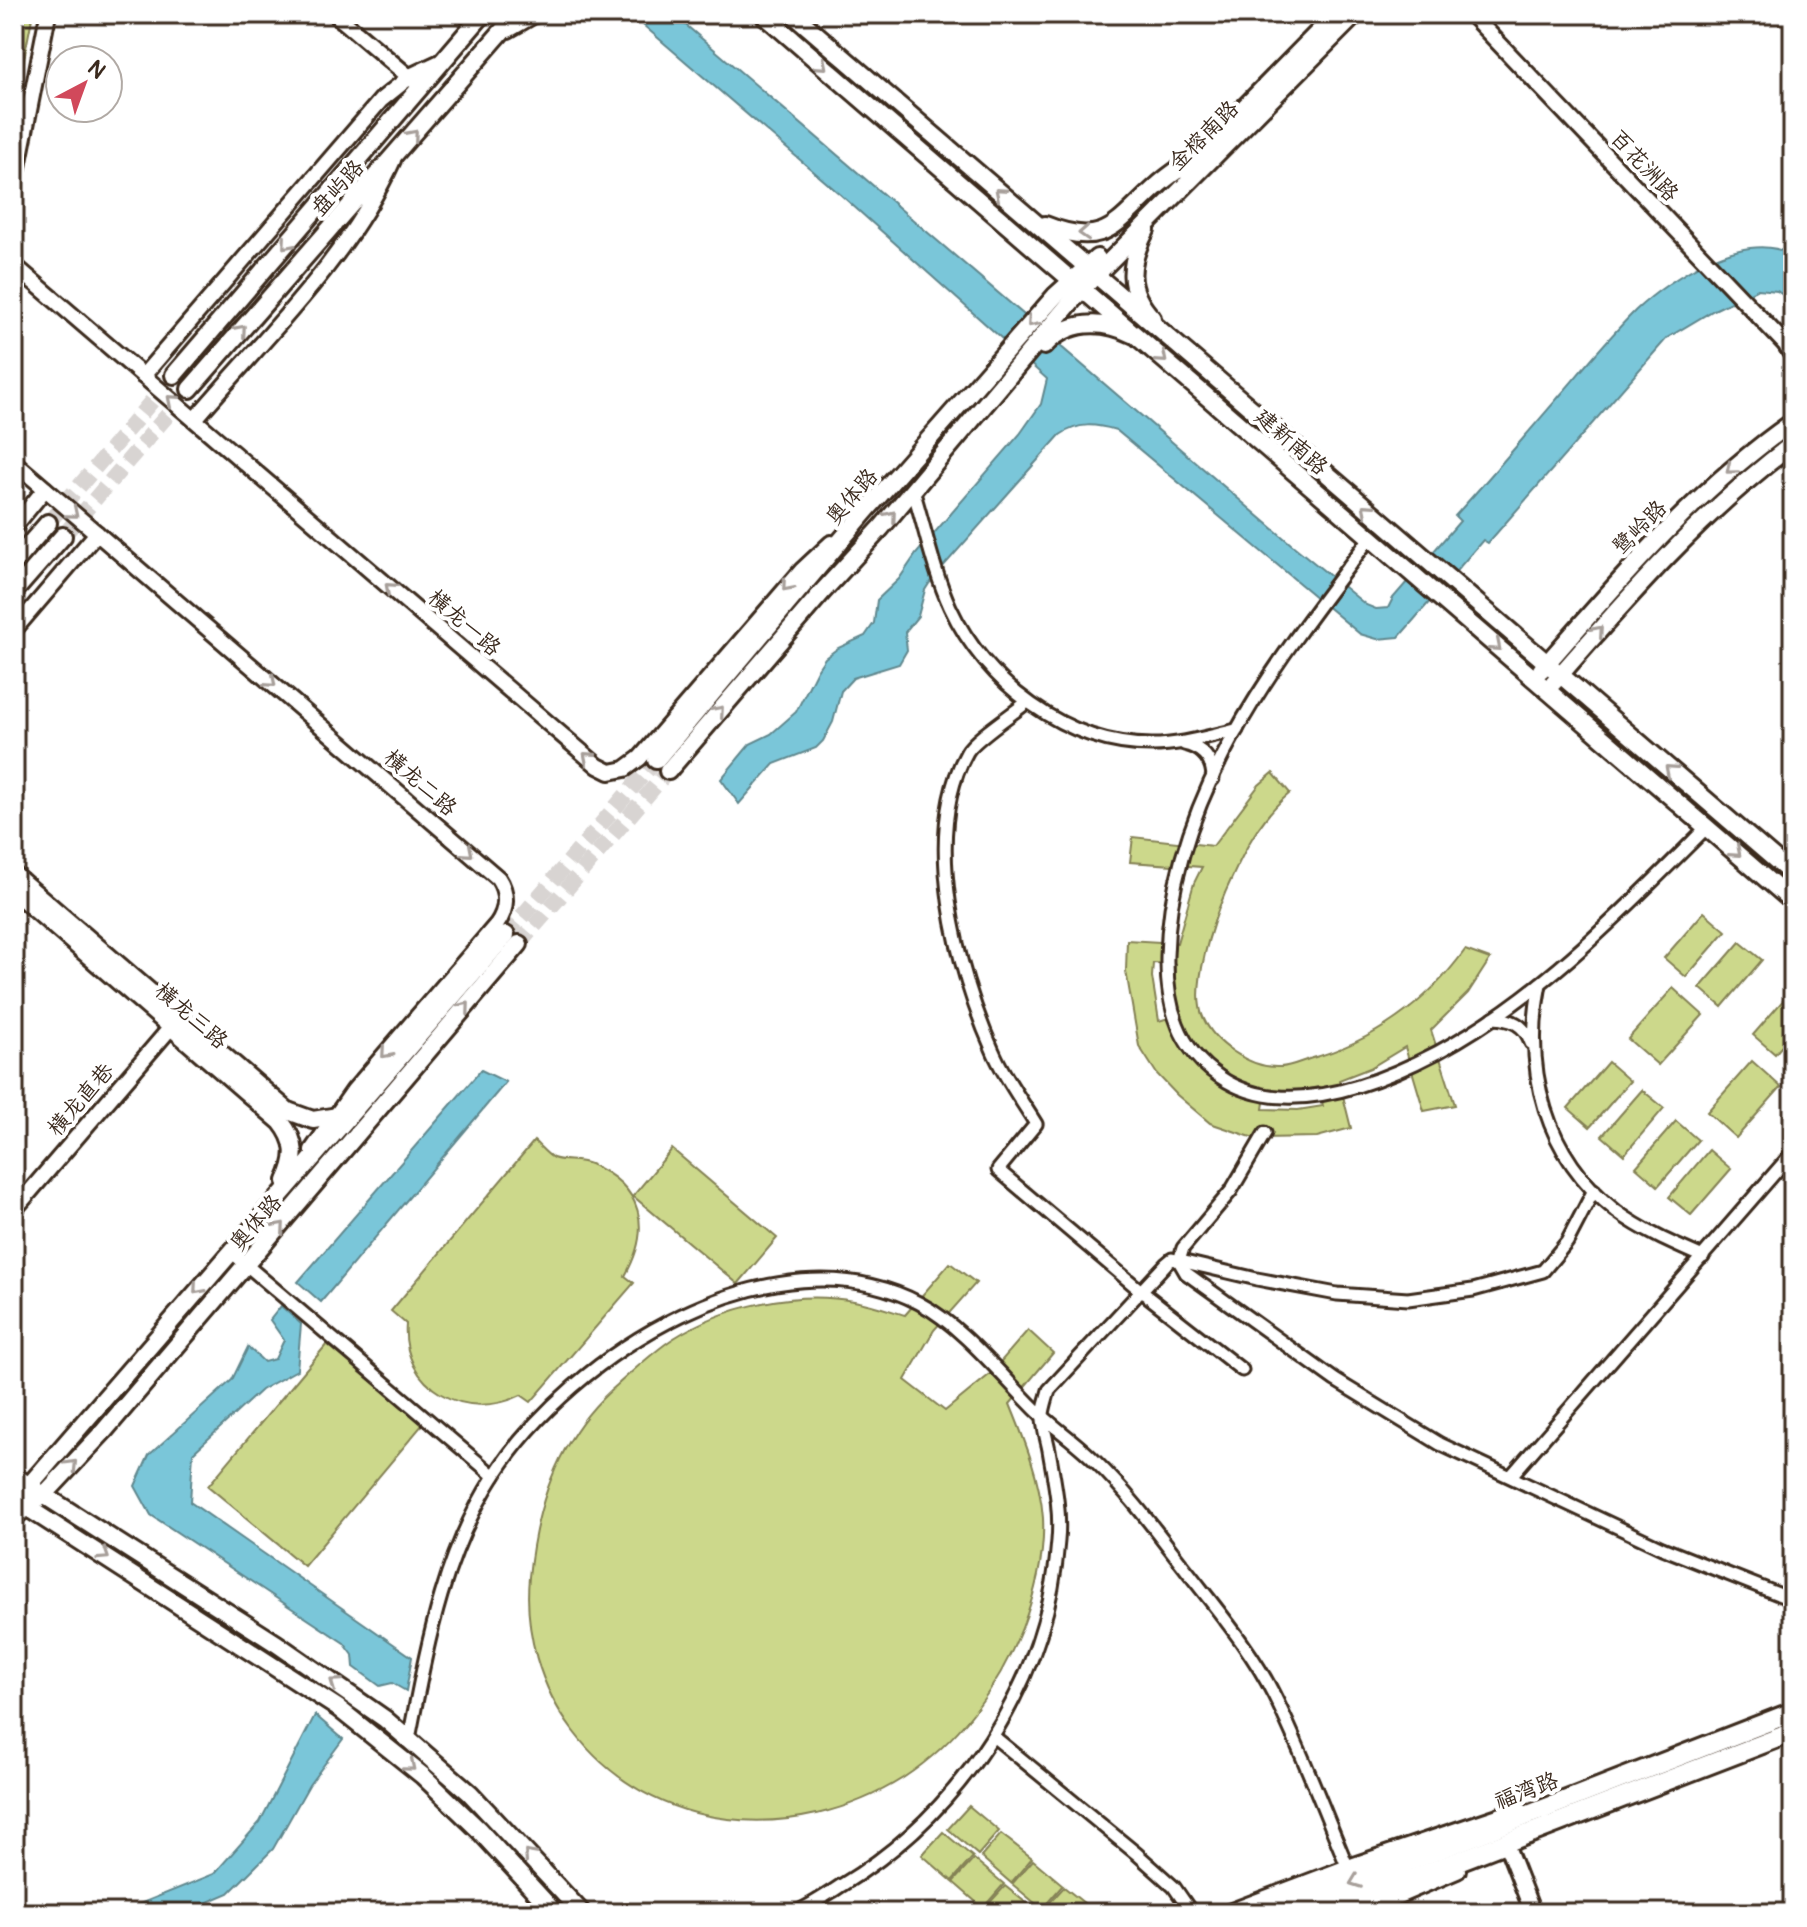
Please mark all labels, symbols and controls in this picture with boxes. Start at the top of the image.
north arrow [44,44,124,124]
text: N [82,54,111,85]
one-way arrow [812,55,827,70]
street label: 金榕南路 [1163,95,1245,177]
street label: 百花洲路 [1604,124,1685,207]
one-way arrow [403,130,418,145]
street label: 盘屿路 [305,154,370,222]
one-way arrow [995,188,1010,203]
one-way arrow [1077,224,1090,241]
one-way arrow [282,235,297,249]
one-way arrow [1027,313,1042,328]
one-way arrow [231,325,245,339]
one-way arrow [1153,349,1168,363]
one-way arrow [167,395,181,410]
street label: 建新南路 [1249,402,1334,481]
one-way arrow [1726,459,1740,474]
street label: 奥体路 [820,463,884,531]
street label: 鹭岭路 [1607,494,1673,561]
one-way arrow [64,503,79,518]
one-way arrow [1361,504,1376,519]
one-way arrow [881,511,896,525]
one-way arrow [783,577,797,592]
one-way arrow [385,583,400,598]
street label: 横龙一路 [422,583,507,662]
one-way arrow [1588,626,1603,640]
one-way arrow [1487,636,1502,651]
one-way arrow [261,672,276,687]
one-way arrow [709,706,724,721]
street label: 横龙二路 [378,743,463,822]
one-way arrow [582,752,597,767]
one-way arrow [1665,765,1679,779]
one-way arrow [458,842,473,857]
one-way arrow [1726,842,1741,857]
street label: 横龙三路 [149,976,234,1055]
one-way arrow [455,1002,470,1016]
one-way arrow [381,1044,395,1059]
street label: 横龙直巷 [41,1057,120,1142]
street label: 奥体路 [224,1189,288,1257]
one-way arrow [270,1222,284,1237]
one-way arrow [193,1280,207,1294]
one-way arrow [63,1460,77,1475]
one-way arrow [95,1545,110,1560]
one-way arrow [330,1678,344,1693]
one-way arrow [401,1756,415,1771]
street label: 福湾路 [1491,1766,1562,1816]
one-way arrow [524,1850,539,1865]
one-way arrow [1349,1872,1363,1889]

